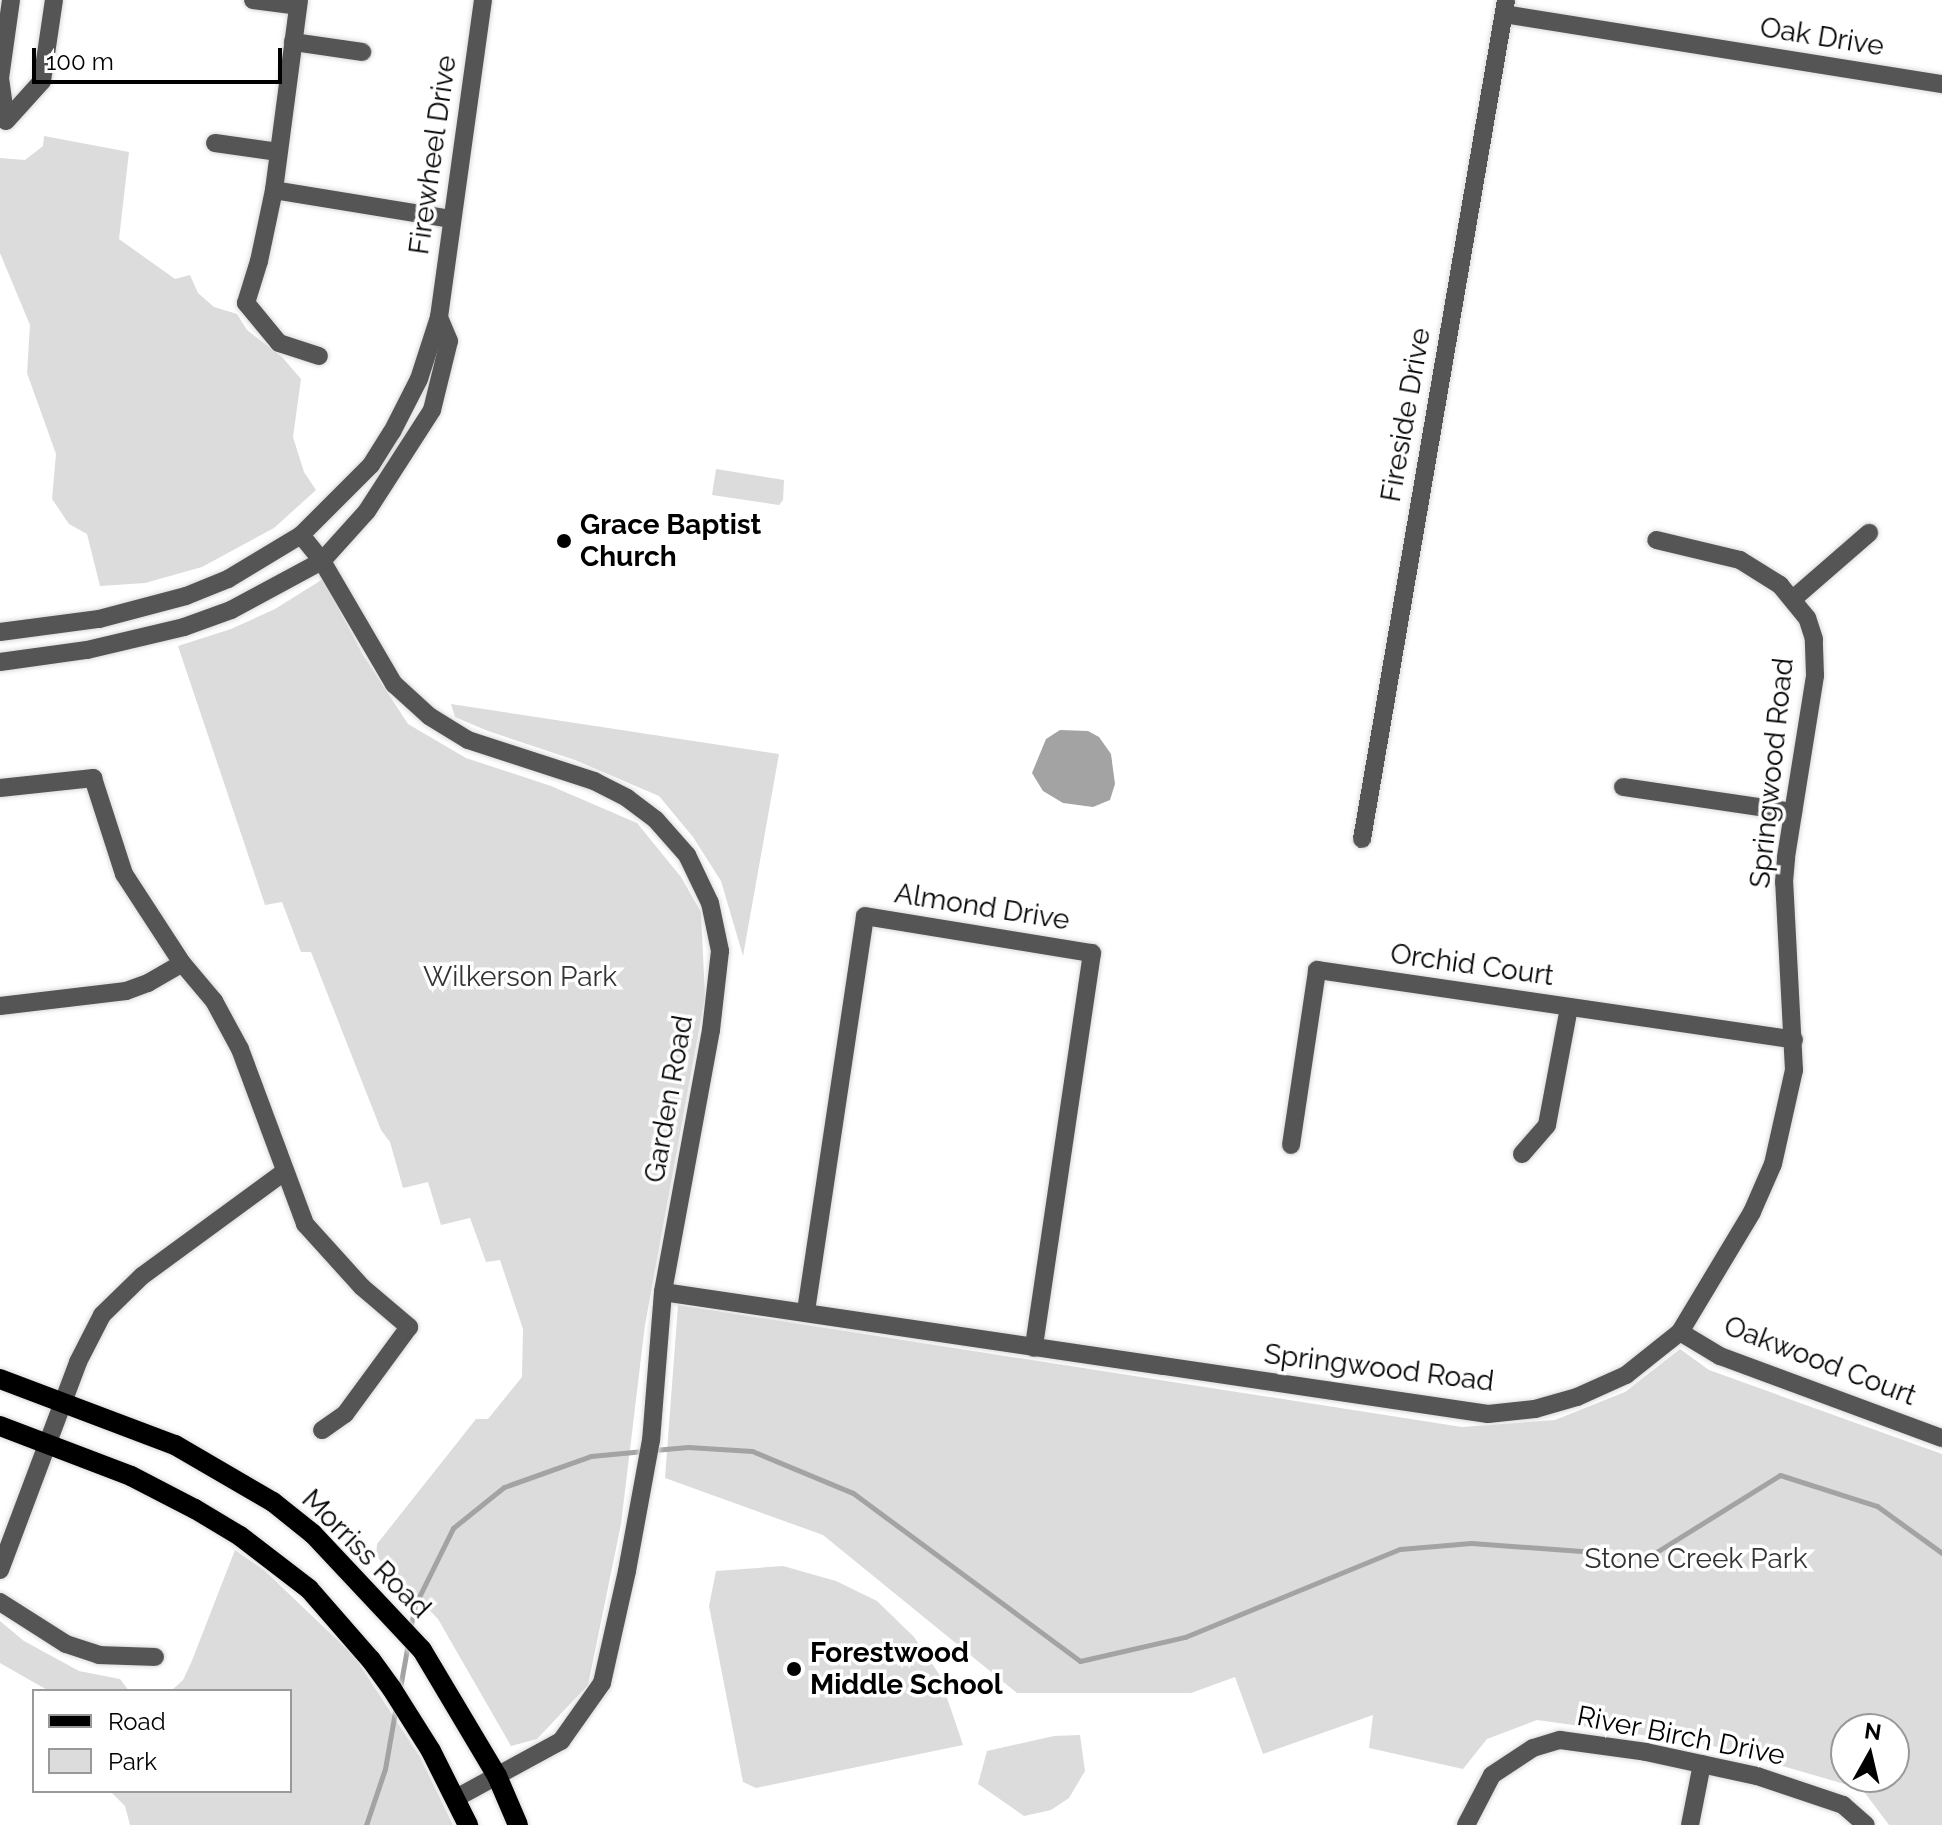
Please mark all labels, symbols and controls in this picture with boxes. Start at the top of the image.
street label: Oak Drive [1758,11,1886,63]
scale bar [36,32,286,82]
text: 100 m [46,47,114,76]
street label: Firewheel Drive [402,53,464,257]
street label: Fireside Drive [1374,326,1438,504]
place label: Grace Baptist Church [580,508,761,574]
marker: Grace Baptist Church [555,532,573,550]
street label: Springwood Road [1743,656,1801,890]
street label: Almond Drive [892,877,1072,937]
street label: Orchid Court [1388,937,1556,993]
park label: Wilkerson Park [423,960,617,994]
street label: Garden Road [638,1013,700,1185]
street label: Oakwood Court [1719,1309,1921,1413]
street label: Springwood Road [1262,1337,1496,1399]
street label: Morriss Road [295,1483,437,1625]
park label: Stone Creek Park [1584,1542,1808,1576]
place label: Forestwood Middle School [810,1636,1003,1702]
marker: Forestwood Middle School [785,1660,803,1678]
legend [32,1689,292,1793]
street label: River Birch Drive [1574,1699,1788,1773]
text: Road [108,1707,166,1736]
north arrow [1830,1713,1910,1793]
text: N [1863,1717,1883,1745]
text: Park [108,1747,157,1776]

